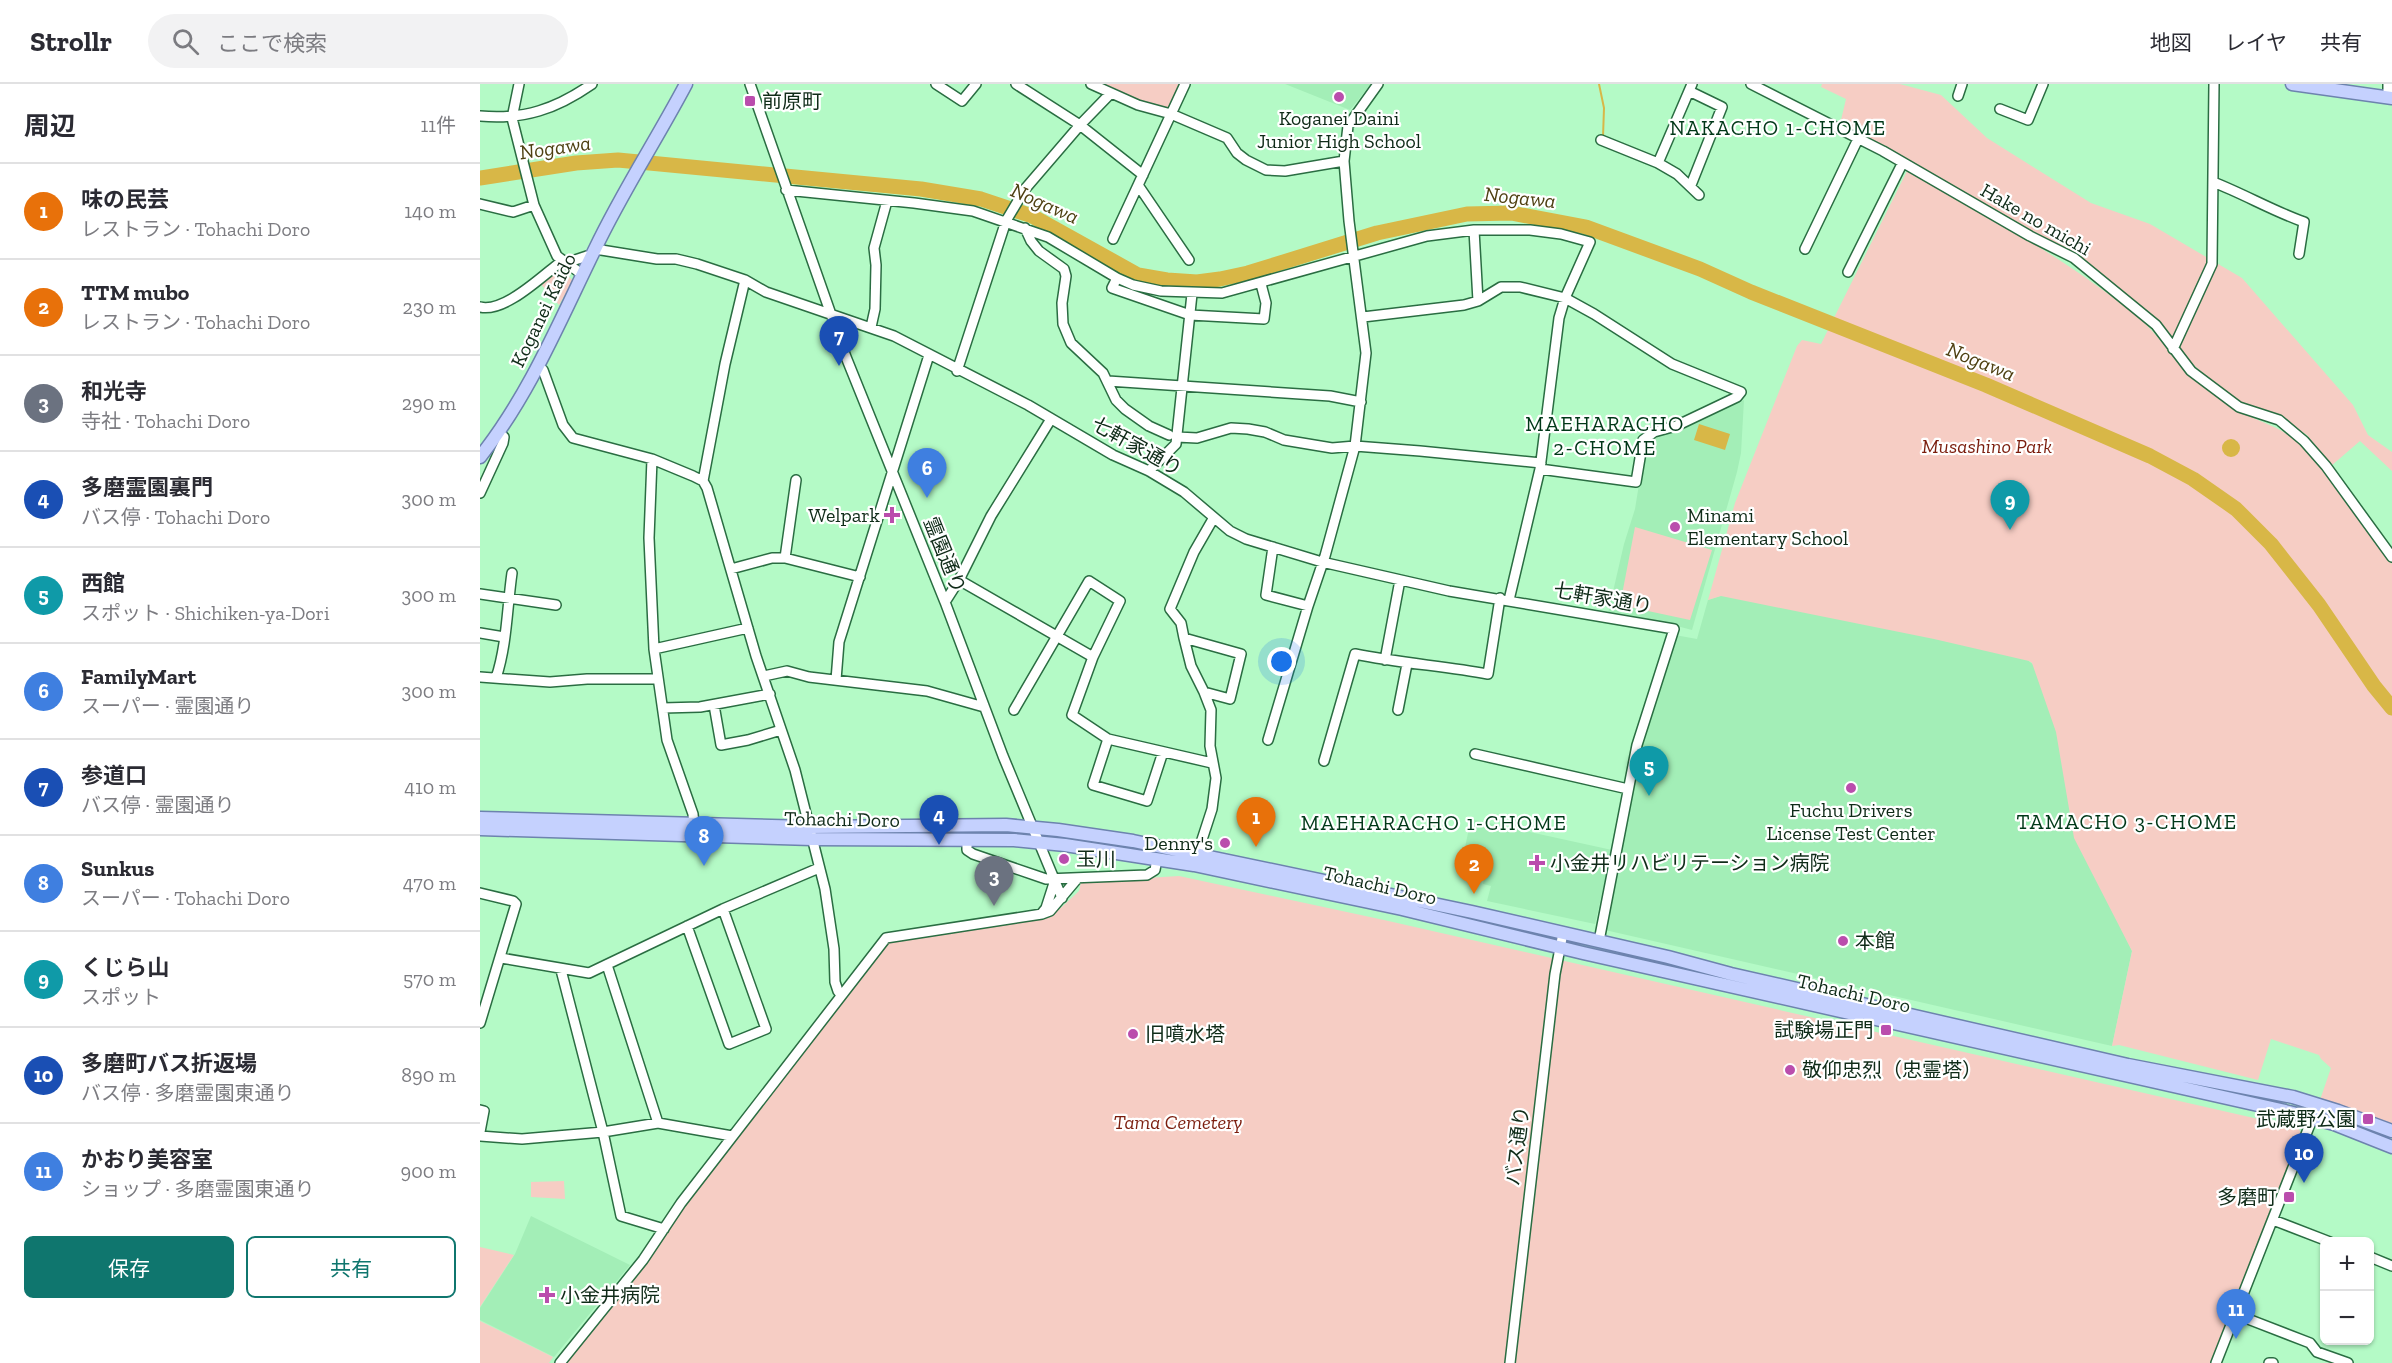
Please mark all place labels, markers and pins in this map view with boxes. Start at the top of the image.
place label: 前原町 [762,89,822,113]
marker: Koganei Daini Junior High School [1332,90,1346,104]
marker: 前原町 [743,94,757,108]
place label: Koganei Daini Junior High School [1257,106,1421,153]
pin: 7 [820,316,858,366]
pin: 6 [908,448,946,498]
pin: 9 [1990,480,2030,530]
place label: Welpark [808,503,881,527]
place label: Minami Elementary School [1687,503,1848,550]
marker: Welpark [885,508,899,522]
marker: Minami Elementary School [1668,520,1682,534]
pin: 5 [1630,746,1668,796]
marker: Fuchu Drivers License Test Center [1844,781,1858,795]
pin: 4 [920,796,958,845]
pin: 1 [1236,798,1276,847]
place label: Fuchu Drivers License Test Center [1766,798,1936,845]
pin: 8 [684,816,724,866]
place label: Denny's [1144,831,1213,855]
marker: Denny's [1218,836,1232,850]
pin: 2 [1454,844,1494,894]
place label: 玉川 [1076,847,1116,871]
place label: 小金井リハビリテーション病院 [1550,851,1830,875]
marker: 玉川 [1057,852,1071,866]
marker: 小金井リハビリテーション病院 [1528,854,1546,872]
pin: 3 [974,856,1014,906]
place label: 本館 [1855,929,1895,953]
marker: 本館 [1836,934,1850,948]
place label: 試験場正門 [1774,1018,1874,1042]
place label: 旧噴水塔 [1145,1022,1225,1046]
marker: 試験場正門 [1879,1023,1893,1037]
marker: 旧噴水塔 [1126,1027,1140,1041]
place label: 敬仰忠烈（忠霊塔） [1802,1058,1982,1082]
marker: 敬仰忠烈（忠霊塔） [1783,1063,1797,1077]
place label: 武蔵野公園 [2256,1107,2356,1131]
marker: 武蔵野公園 [2361,1112,2375,1126]
pin: 10 [2284,1134,2324,1183]
place label: 多磨町 [2217,1185,2277,1209]
marker: 多磨町 [2282,1190,2296,1204]
place label: 小金井病院 [560,1283,660,1307]
marker: 小金井病院 [538,1286,556,1304]
pin: 11 [2216,1290,2256,1339]

